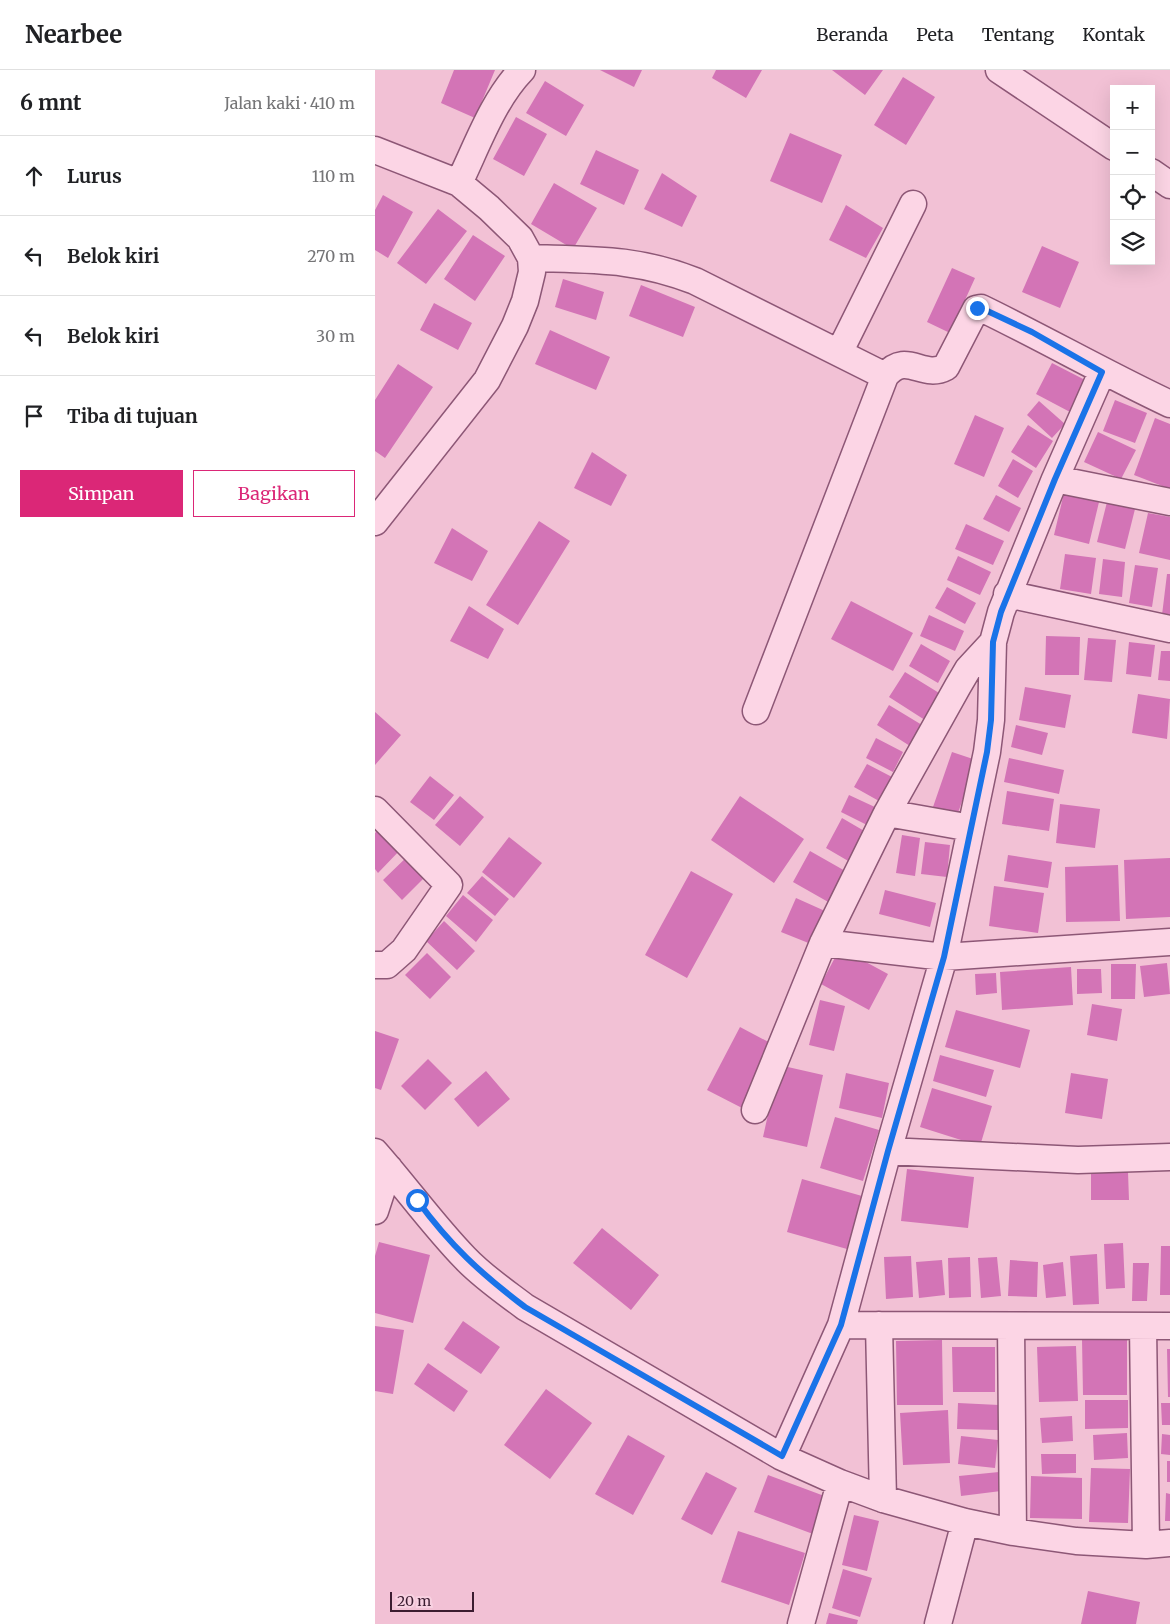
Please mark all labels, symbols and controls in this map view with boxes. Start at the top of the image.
text: Nearbee [25,19,122,50]
text: Beranda [816,23,888,46]
text: Peta [916,23,954,46]
text: Tentang [982,23,1054,46]
text: Kontak [1082,23,1145,46]
map controls [1110,85,1155,265]
button: + [1110,85,1155,130]
text: 6 mnt [20,89,82,116]
text: Jalan kaki · 410 m [224,93,355,113]
button: − [1110,130,1155,175]
icon: ahead [20,162,48,190]
text: Lurus [67,164,122,188]
text: 110 m [312,166,355,186]
button: locate [1110,175,1155,220]
button: layers [1110,220,1155,265]
icon: left [20,242,48,270]
text: Belok kiri [67,244,159,268]
text: 270 m [307,246,355,266]
route end [966,297,989,320]
icon: left [20,322,48,350]
text: Belok kiri [67,324,159,348]
text: 30 m [316,326,355,346]
icon: arrive [20,402,48,430]
text: Tiba di tujuan [67,404,198,428]
button: Simpan [20,470,183,517]
button: Bagikan [193,470,355,517]
route start [406,1189,429,1212]
scale bar [390,1589,474,1612]
text: 20 m [397,1592,431,1610]

